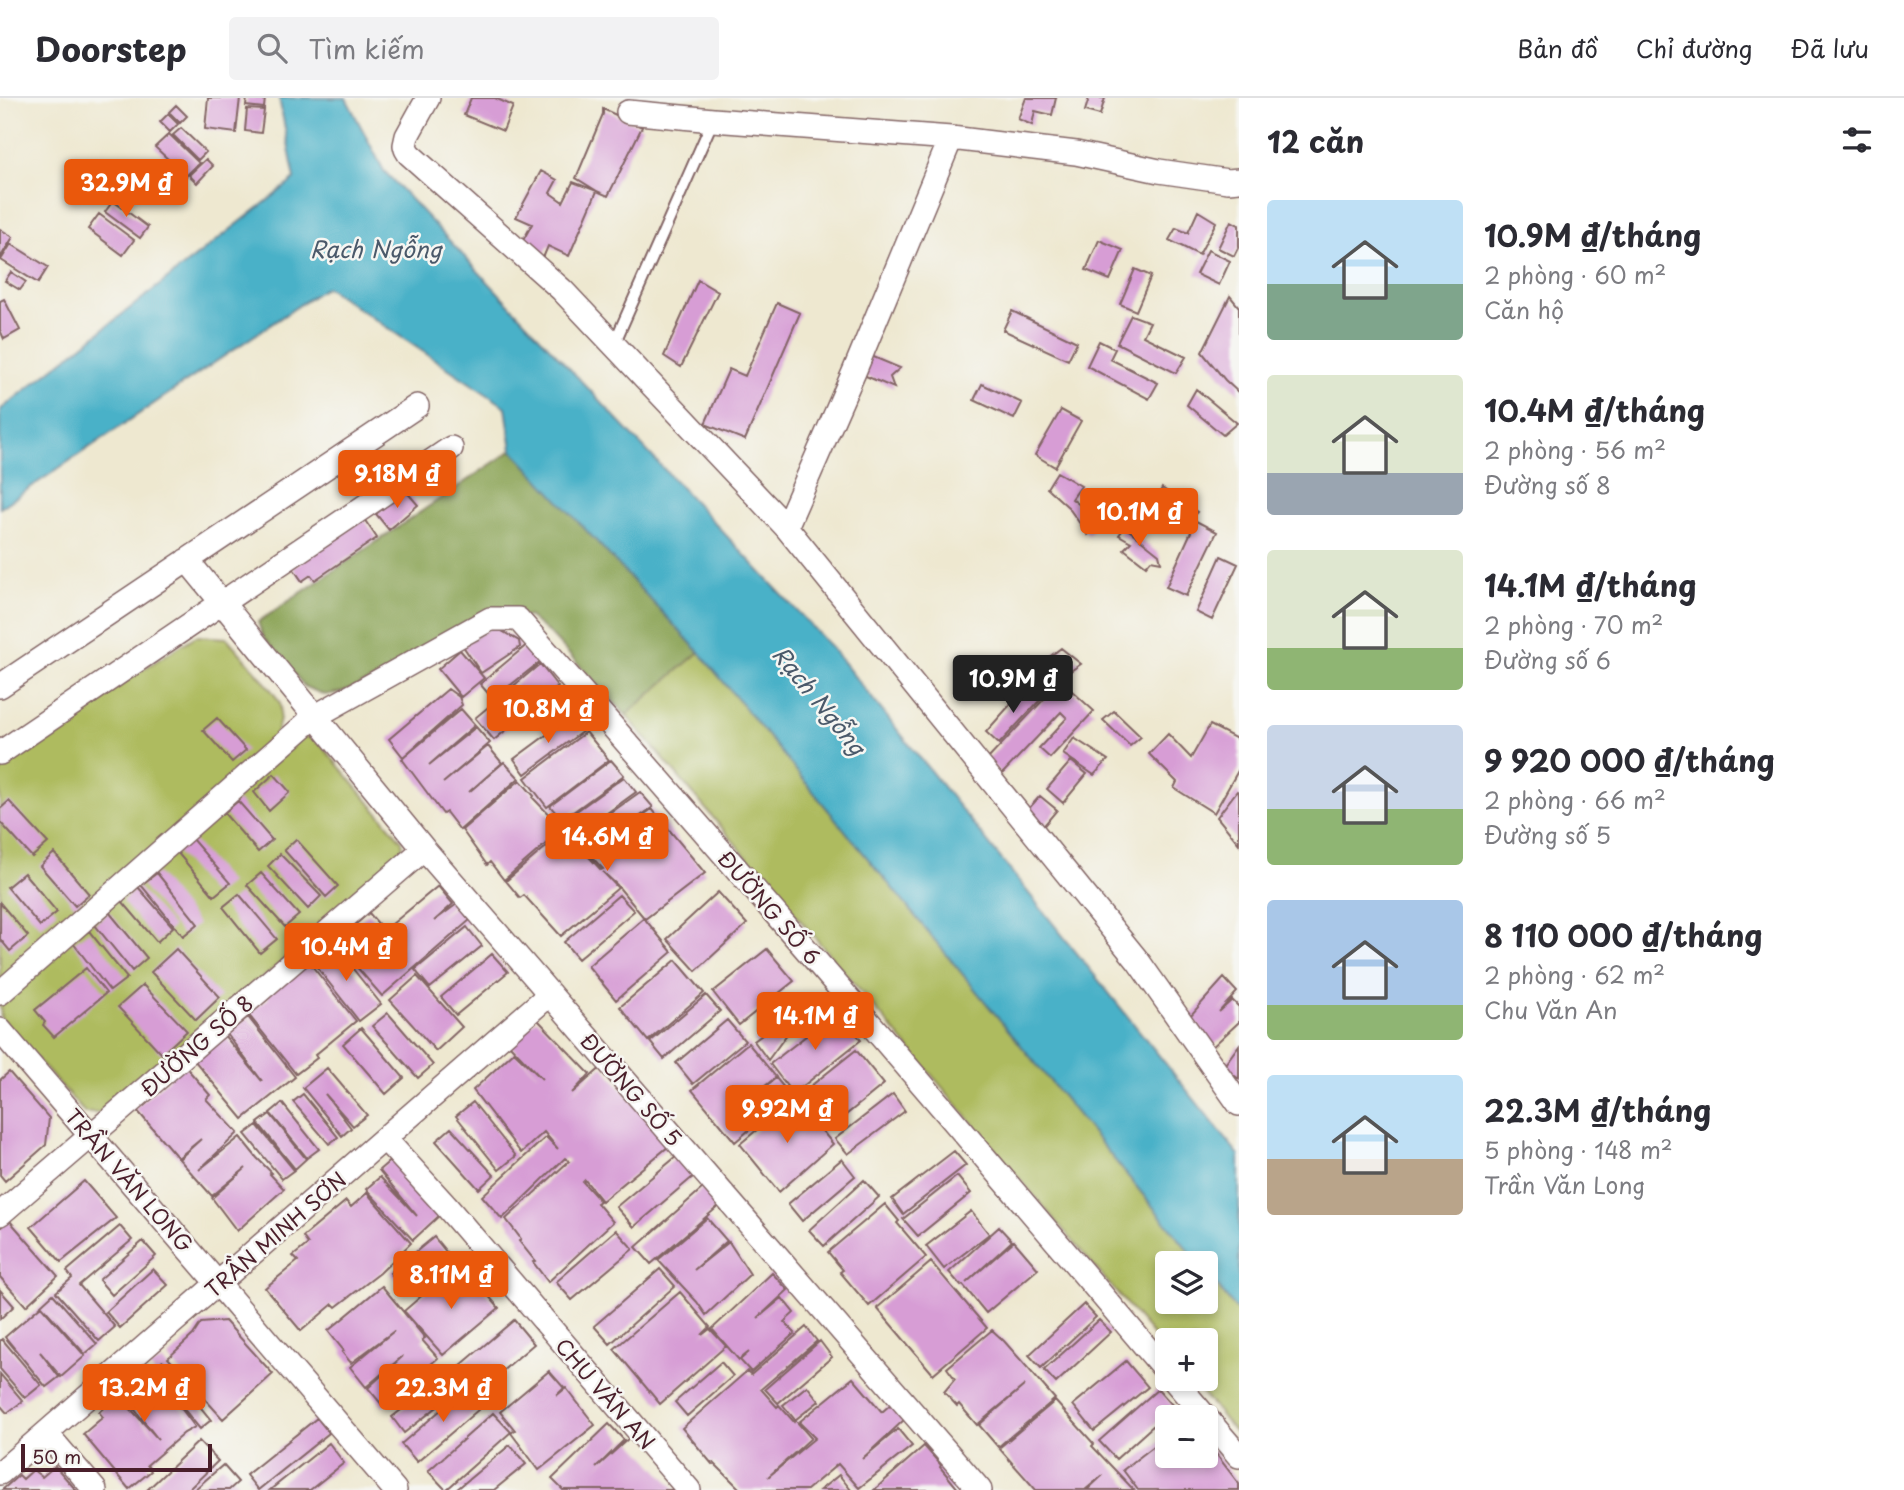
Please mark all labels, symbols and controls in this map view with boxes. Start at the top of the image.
search box [229,17,719,80]
text: Doorstep [35,23,187,73]
icon: search [253,29,291,67]
text: Tìm kiếm [309,29,425,68]
text: Bản đồ [1517,30,1598,66]
text: Chỉ đường [1636,30,1753,66]
text: Đã lưu [1791,30,1869,66]
text: 12 căn [1267,118,1364,163]
icon: filters [1838,121,1876,159]
pin: 32.9M ₫ [61,159,191,219]
text: 32.9M ₫ [80,164,172,199]
text: 10.9M ₫/tháng [1484,212,1701,257]
icon: home [1323,228,1407,312]
water label: Rạch Ngỗng [310,231,443,266]
text: 2 phòng · 60 m² [1484,257,1666,292]
text: Căn hộ [1484,292,1564,327]
text: 10.4M ₫/tháng [1484,387,1705,432]
icon: home [1323,403,1407,487]
text: 2 phòng · 56 m² [1484,432,1666,467]
pin: 9.18M ₫ [332,450,462,510]
text: 9.18M ₫ [354,455,440,490]
text: Đường số 8 [1484,467,1611,502]
pin: 10.1M ₫ [1074,489,1204,548]
text: 10.1M ₫ [1096,493,1182,528]
text: 14.1M ₫/tháng [1484,562,1696,607]
icon: home [1323,578,1407,662]
text: 2 phòng · 70 m² [1484,607,1663,642]
water label: Rạch Ngỗng [765,638,876,763]
text: Đường số 6 [1484,642,1611,677]
pin: 10.9M ₫ [948,656,1078,715]
text: 10.9M ₫ [969,660,1057,695]
pin: 10.8M ₫ [483,686,613,745]
text: 10.8M ₫ [503,690,593,725]
text: 9 920 000 ₫/tháng [1484,737,1775,782]
icon: home [1323,753,1407,837]
text: 2 phòng · 66 m² [1484,782,1666,817]
pin: 14.6M ₫ [542,814,672,873]
text: Đường số 5 [1484,817,1611,852]
text: 14.6M ₫ [561,818,653,853]
street label: ĐƯỜNG SỐ 6 [711,843,829,971]
text: 8 110 000 ₫/tháng [1484,912,1763,957]
pin: 10.4M ₫ [281,924,411,983]
text: 10.4M ₫ [300,928,392,963]
icon: home [1323,928,1407,1012]
text: 2 phòng · 62 m² [1484,957,1665,992]
street label: ĐƯỜNG SỐ 8 [132,987,260,1103]
pin: 14.1M ₫ [750,992,880,1052]
text: Chu Văn An [1484,992,1618,1027]
text: 14.1M ₫ [773,997,857,1032]
street label: ĐƯỜNG SỐ 5 [574,1025,690,1153]
pin: 9.92M ₫ [722,1086,852,1145]
text: 22.3M ₫/tháng [1484,1087,1711,1132]
text: 9.92M ₫ [741,1090,833,1125]
street label: TRẦN VĂN LONG [58,1101,202,1259]
icon: home [1323,1103,1407,1187]
text: 5 phòng · 148 m² [1484,1132,1673,1167]
street label: TRẦN MINH SƠN [197,1163,353,1305]
text: Trần Văn Long [1484,1167,1645,1202]
map controls [1155,1251,1218,1468]
button: layers [1155,1251,1218,1314]
pin: 8.11M ₫ [386,1252,516,1311]
text: 8.11M ₫ [409,1256,493,1291]
button: + [1155,1328,1218,1391]
street label: CHU VĂN AN [548,1330,664,1456]
pin: 13.2M ₫ [79,1364,209,1424]
pin: 22.3M ₫ [378,1364,508,1424]
text: 13.2M ₫ [99,1369,189,1404]
text: 22.3M ₫ [395,1369,491,1404]
button: − [1155,1405,1218,1468]
scale bar [21,1441,212,1473]
text: 50 m [32,1442,81,1470]

